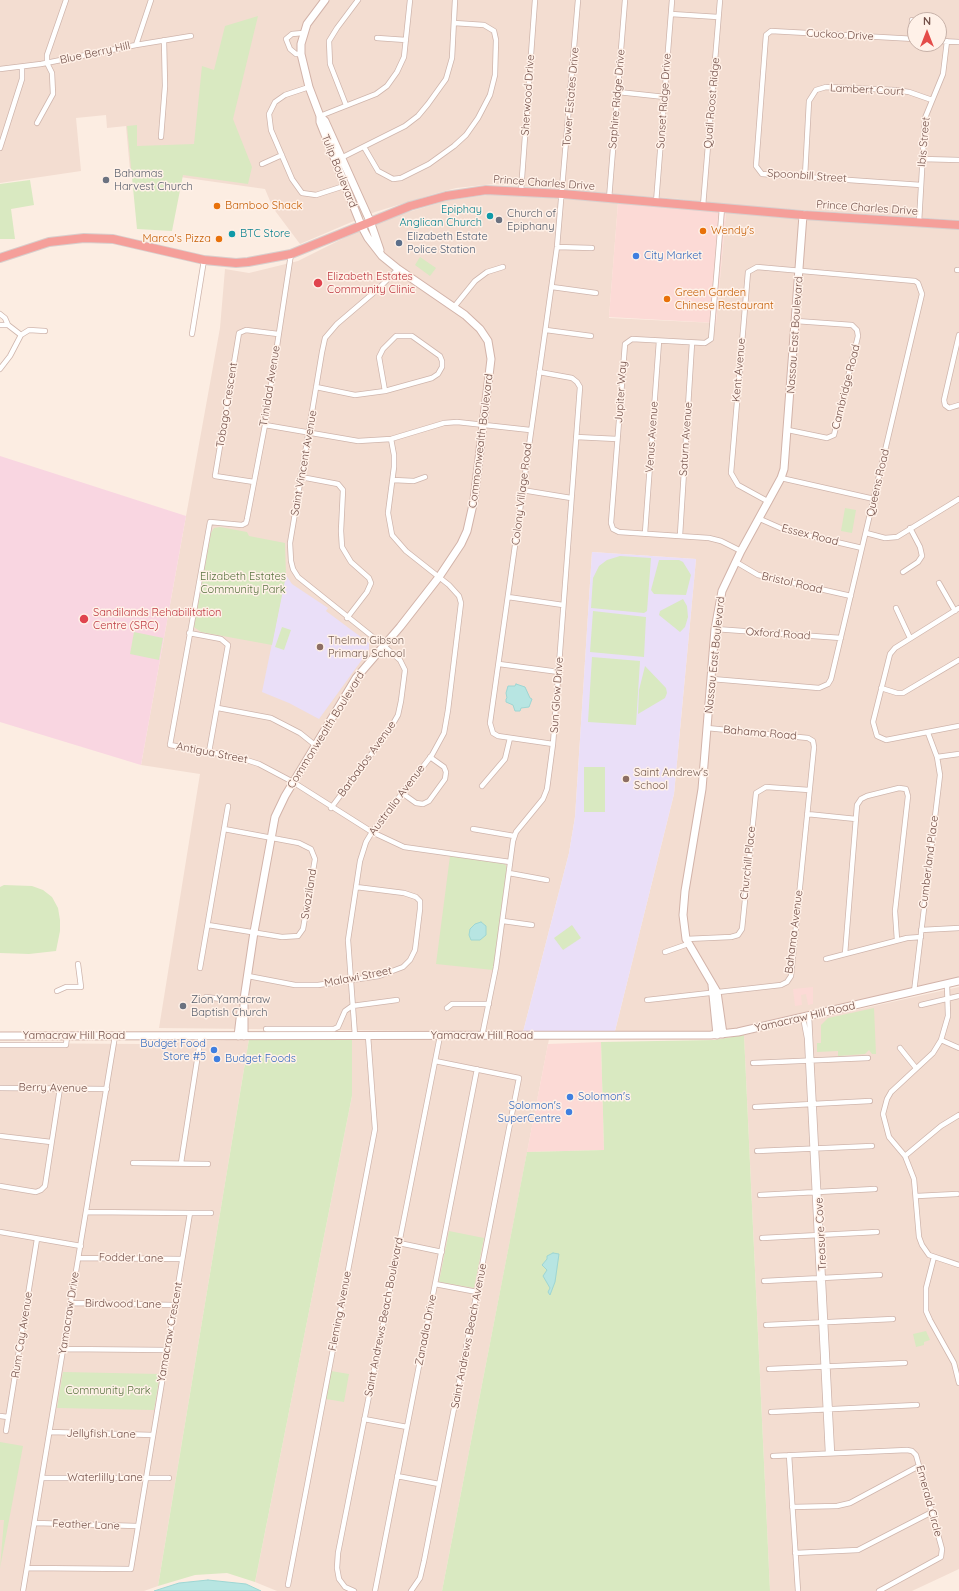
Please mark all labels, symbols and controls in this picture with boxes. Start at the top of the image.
north arrow [907,12,947,52]
text: N [923,14,931,28]
street label: Cuckoo Drive [806,27,874,43]
street label: Blue Berry Hill [59,39,131,67]
street label: Tower Estates Drive [560,47,582,147]
street label: Saphire Ridge Drive [606,49,628,149]
street label: Sunset Ridge Drive [654,53,674,149]
street label: Sherwood Drive [519,54,537,136]
street label: Quail Roost Ridge [701,57,723,149]
street label: Lambert Court [829,81,905,99]
street label: Ibis Street [915,117,933,167]
street label: Tulip Boulevard [318,132,360,210]
place label: Bahamas Harvest Church [114,167,193,193]
street label: Spoonbill Street [767,167,847,185]
street label: Prince Charles Drive [493,173,595,193]
marker: Bahamas Harvest Church [101,175,111,185]
street label: Prince Charles Drive [816,198,918,218]
place label: Bamboo Shack [225,199,302,213]
marker: Bamboo Shack [212,201,222,211]
place label: Epiphay Anglican Church [399,203,482,229]
place label: Church of Epiphany [507,207,556,233]
marker: Epiphay Anglican Church [485,211,495,221]
marker: Church of Epiphany [494,215,504,225]
place label: Wendy's [711,224,754,238]
marker: Wendy's [698,226,708,236]
place label: BTC Store [240,227,290,241]
marker: BTC Store [227,229,237,239]
place label: Elizabeth Estate Police Station [407,230,488,256]
place label: Marco's Pizza [143,232,211,246]
marker: Marco's Pizza [214,234,224,244]
marker: Elizabeth Estate Police Station [394,238,404,248]
place label: City Market [644,249,702,263]
marker: City Market [631,251,641,261]
place label: Elizabeth Estates Community Clinic [327,270,415,296]
street label: Nassau East Boulevard [784,276,806,394]
marker: Elizabeth Estates Community Clinic [312,277,324,289]
place label: Green Garden Chinese Restaurant [675,286,774,312]
marker: Green Garden Chinese Restaurant [662,294,672,304]
street label: Kent Avenue [730,337,748,403]
street label: Cambridge Road [829,343,863,431]
street label: Trinidad Avenue [257,345,283,427]
street label: Tobago Crescent [214,361,240,449]
street label: Jupiter Way [612,361,630,423]
street label: Commonwealth Boulevard [466,373,496,509]
street label: Venus Avenue [643,401,661,473]
street label: Saturn Avenue [677,402,695,476]
street label: Saint Vincent Avenue [288,409,320,517]
street label: Colony Village Road [509,442,535,546]
street label: Queens Road [864,448,892,518]
street label: Essex Road [780,522,840,548]
park label: Elizabeth Estates Community Park [200,570,286,596]
street label: Bristol Road [760,570,824,596]
street label: Nassau East Boulevard [702,596,728,714]
place label: Sandilands Rehabilitation Centre (SRC) [93,606,221,632]
marker: Sandilands Rehabilitation Centre (SRC) [78,613,90,625]
street label: Oxford Road [745,625,811,643]
place label: Thelma Gibson Primary School [328,634,405,660]
marker: Thelma Gibson Primary School [315,642,325,652]
street label: Sun Glow Drive [548,657,566,733]
street label: Commonwealth Boulevard [285,669,367,791]
street label: Barbados Avenue [335,719,399,799]
street label: Bahama Road [723,723,797,743]
street label: Antigua Street [175,740,249,766]
street label: Australia Avenue [366,762,428,838]
place label: Saint Andrew's School [634,766,708,792]
marker: Saint Andrew's School [621,774,631,784]
street label: Cumberland Place [917,815,941,909]
street label: Churchill Place [738,826,758,900]
street label: Swaziland [298,868,320,920]
street label: Bahama Avenue [782,889,806,975]
street label: Malawi Street [323,964,393,990]
place label: Zion Yamacraw Baptish Church [191,993,270,1019]
street label: Yamacraw Hill Road [754,999,856,1035]
marker: Zion Yamacraw Baptish Church [178,1001,188,1011]
street label: Yamacraw Hill Road [23,1029,125,1043]
street label: Yamacraw Hill Road [431,1029,533,1043]
place label: Budget Food Store #5 [140,1037,206,1063]
marker: Budget Food Store #5 [209,1045,219,1055]
place label: Budget Foods [225,1052,296,1066]
marker: Budget Foods [212,1054,222,1064]
street label: Berry Avenue [19,1081,87,1095]
place label: Solomon's [578,1090,630,1104]
marker: Solomon's [565,1092,575,1102]
place label: Solomon's SuperCentre [498,1099,561,1125]
marker: Solomon's SuperCentre [564,1107,574,1117]
street label: Treasure Cove [812,1197,830,1271]
street label: Saint Andrews Beach Boulevard [362,1236,406,1398]
street label: Fodder Lane [99,1251,163,1265]
street label: Saint Andrews Beach Avenue [448,1262,490,1410]
street label: Fleming Avenue [326,1270,354,1352]
street label: Yamacraw Drive [56,1271,82,1355]
street label: Yamacraw Crescent [155,1281,185,1383]
street label: Rum Cay Avenue [9,1291,35,1379]
street label: Zanadia Drive [413,1293,439,1367]
street label: Birdwood Lane [85,1297,161,1311]
park label: Community Park [65,1384,151,1398]
street label: Jellyfish Lane [66,1427,136,1441]
street label: Emerald Circle [913,1464,945,1538]
street label: Waterlilly Lane [67,1471,143,1485]
street label: Feather Lane [52,1517,120,1533]

